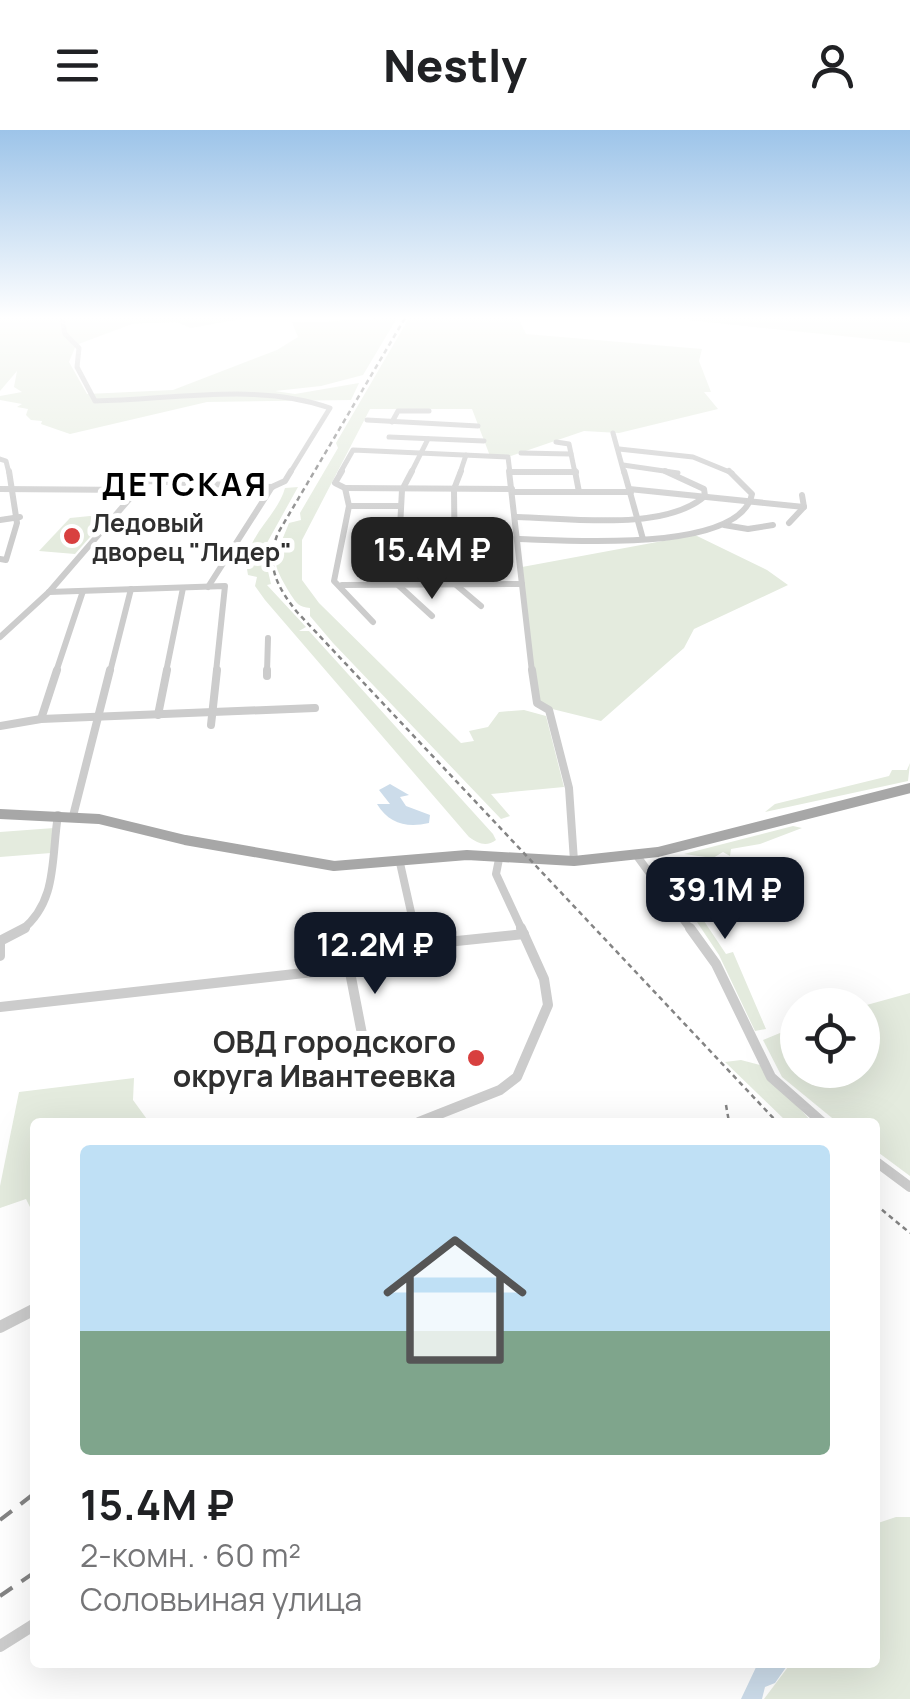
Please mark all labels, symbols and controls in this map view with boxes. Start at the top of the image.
text: Nestly [383,34,527,96]
icon: menu [50,38,105,93]
icon: person [805,38,860,93]
district label: ДЕТСКАЯ [102,462,268,506]
place label: Ледовый дворец "Лидер" [92,505,292,569]
pin: 15.4M ₽ [340,517,524,602]
marker: Ледовый дворец "Лидер" [61,525,83,547]
text: 15.4M ₽ [373,527,491,571]
pin: 39.1M ₽ [633,857,817,942]
text: 39.1M ₽ [668,867,782,911]
pin: 12.2M ₽ [283,912,467,997]
text: 12.2M ₽ [316,922,434,966]
map controls [780,988,880,1088]
button: locate [780,988,880,1088]
place label: ОВД городского округа Ивантеевка [173,1021,456,1096]
marker: ОВД городского округа Ивантеевка [465,1047,487,1069]
icon: home [365,1210,545,1390]
text: 15.4M ₽ [80,1475,234,1533]
text: 2-комн. · 60 m² [80,1533,301,1577]
text: Соловьиная улица [80,1577,362,1621]

